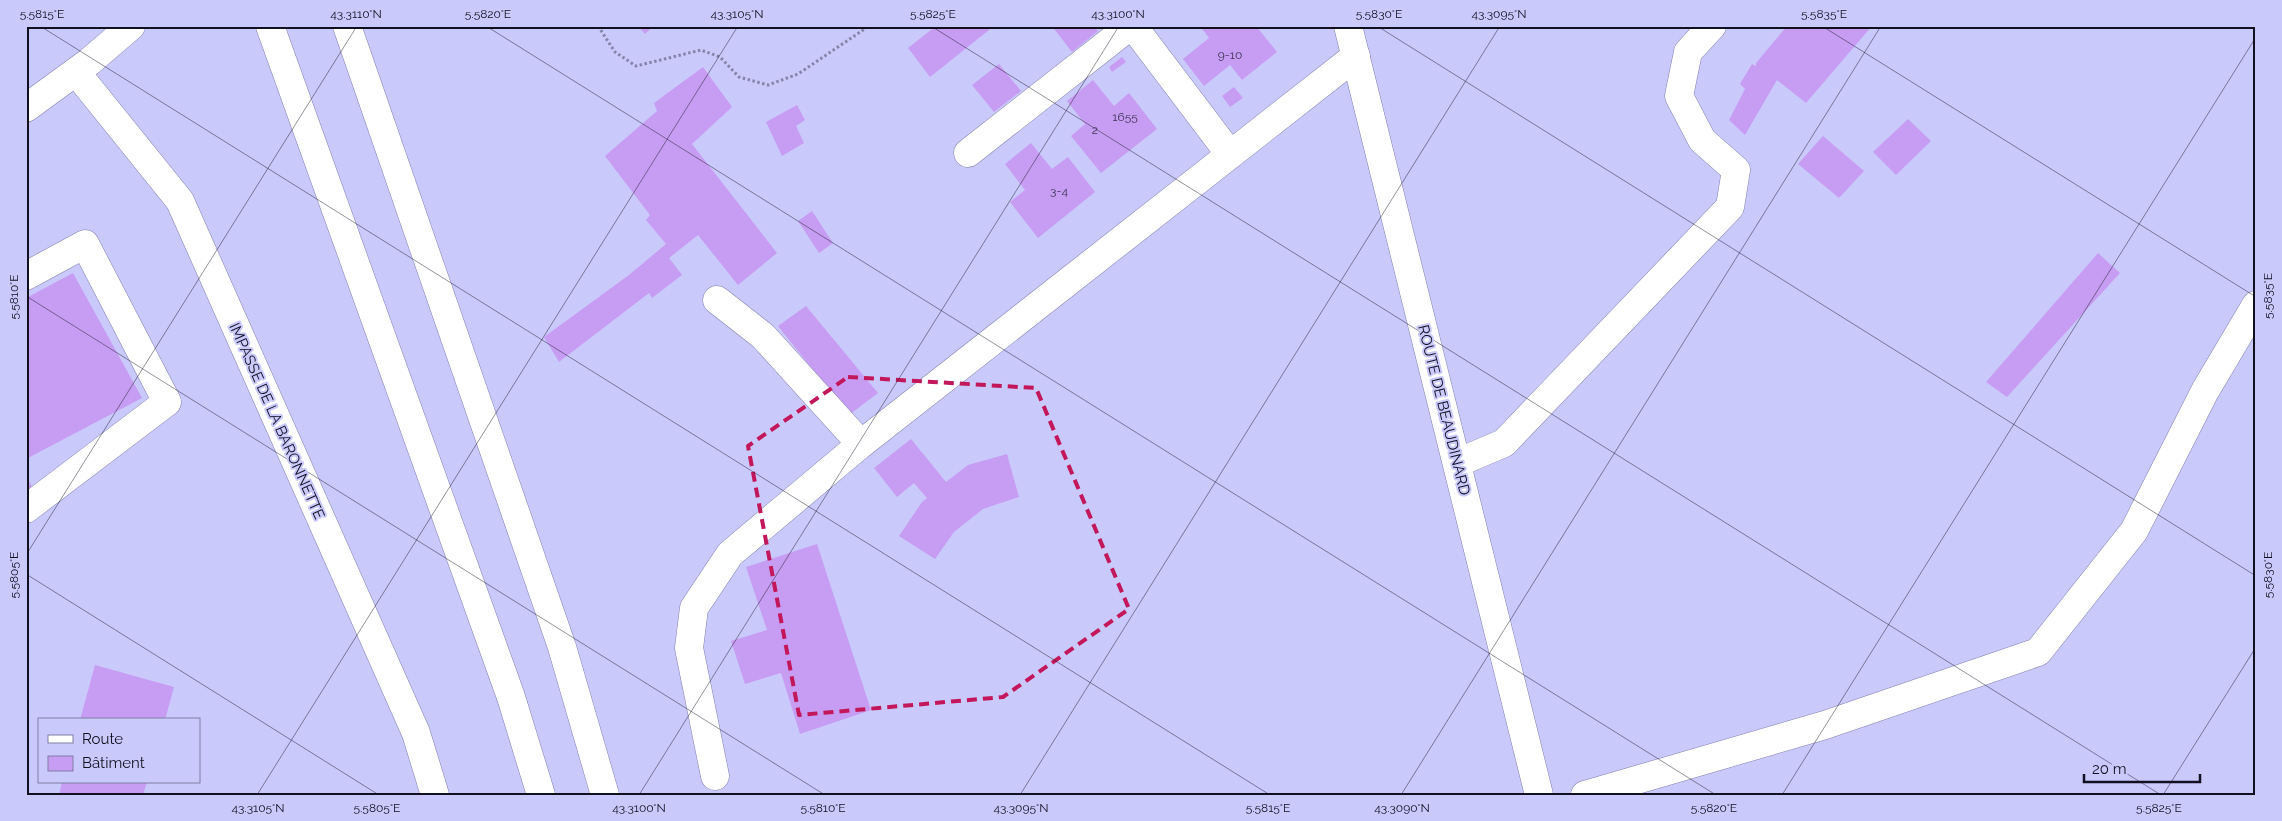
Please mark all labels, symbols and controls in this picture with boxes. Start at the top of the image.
text: 5.5815°E [20,7,64,21]
text: 43.3110°N [330,7,382,21]
text: 5.5820°E [465,7,511,21]
text: 43.3105°N [710,7,764,21]
text: 5.5825°E [910,7,956,21]
text: 43.3100°N [1091,7,1145,21]
text: 5.5830°E [1356,7,1402,21]
text: 43.3095°N [1471,7,1527,21]
text: 5.5835°E [1801,7,1847,21]
house number: 9-10 [1218,48,1242,62]
house number: 1655 [1112,110,1138,124]
house number: 2 [1092,123,1098,137]
house number: 3-4 [1050,184,1068,198]
text: 5.5835°E [2261,273,2275,319]
text: 5.5810°E [7,274,21,320]
street label: IMPASSE DE LA BARONNETTE [225,320,329,522]
street label: ROUTE DE BEAUDINARD [1414,323,1474,497]
text: 5.5805°E [7,552,21,598]
text: 5.5830°E [2261,552,2275,598]
legend [38,718,200,784]
text: Route [82,730,123,748]
scale bar [2084,751,2201,783]
text: Bâtiment [82,754,145,772]
text: 20 m [2092,760,2127,778]
text: 43.3105°N [231,801,285,815]
text: 5.5805°E [354,801,400,815]
text: 43.3100°N [612,801,666,815]
text: 5.5810°E [800,801,846,815]
text: 43.3095°N [993,801,1049,815]
text: 5.5815°E [1246,801,1290,815]
text: 43.3090°N [1374,801,1430,815]
text: 5.5820°E [1691,801,1737,815]
text: 5.5825°E [2136,801,2182,815]

